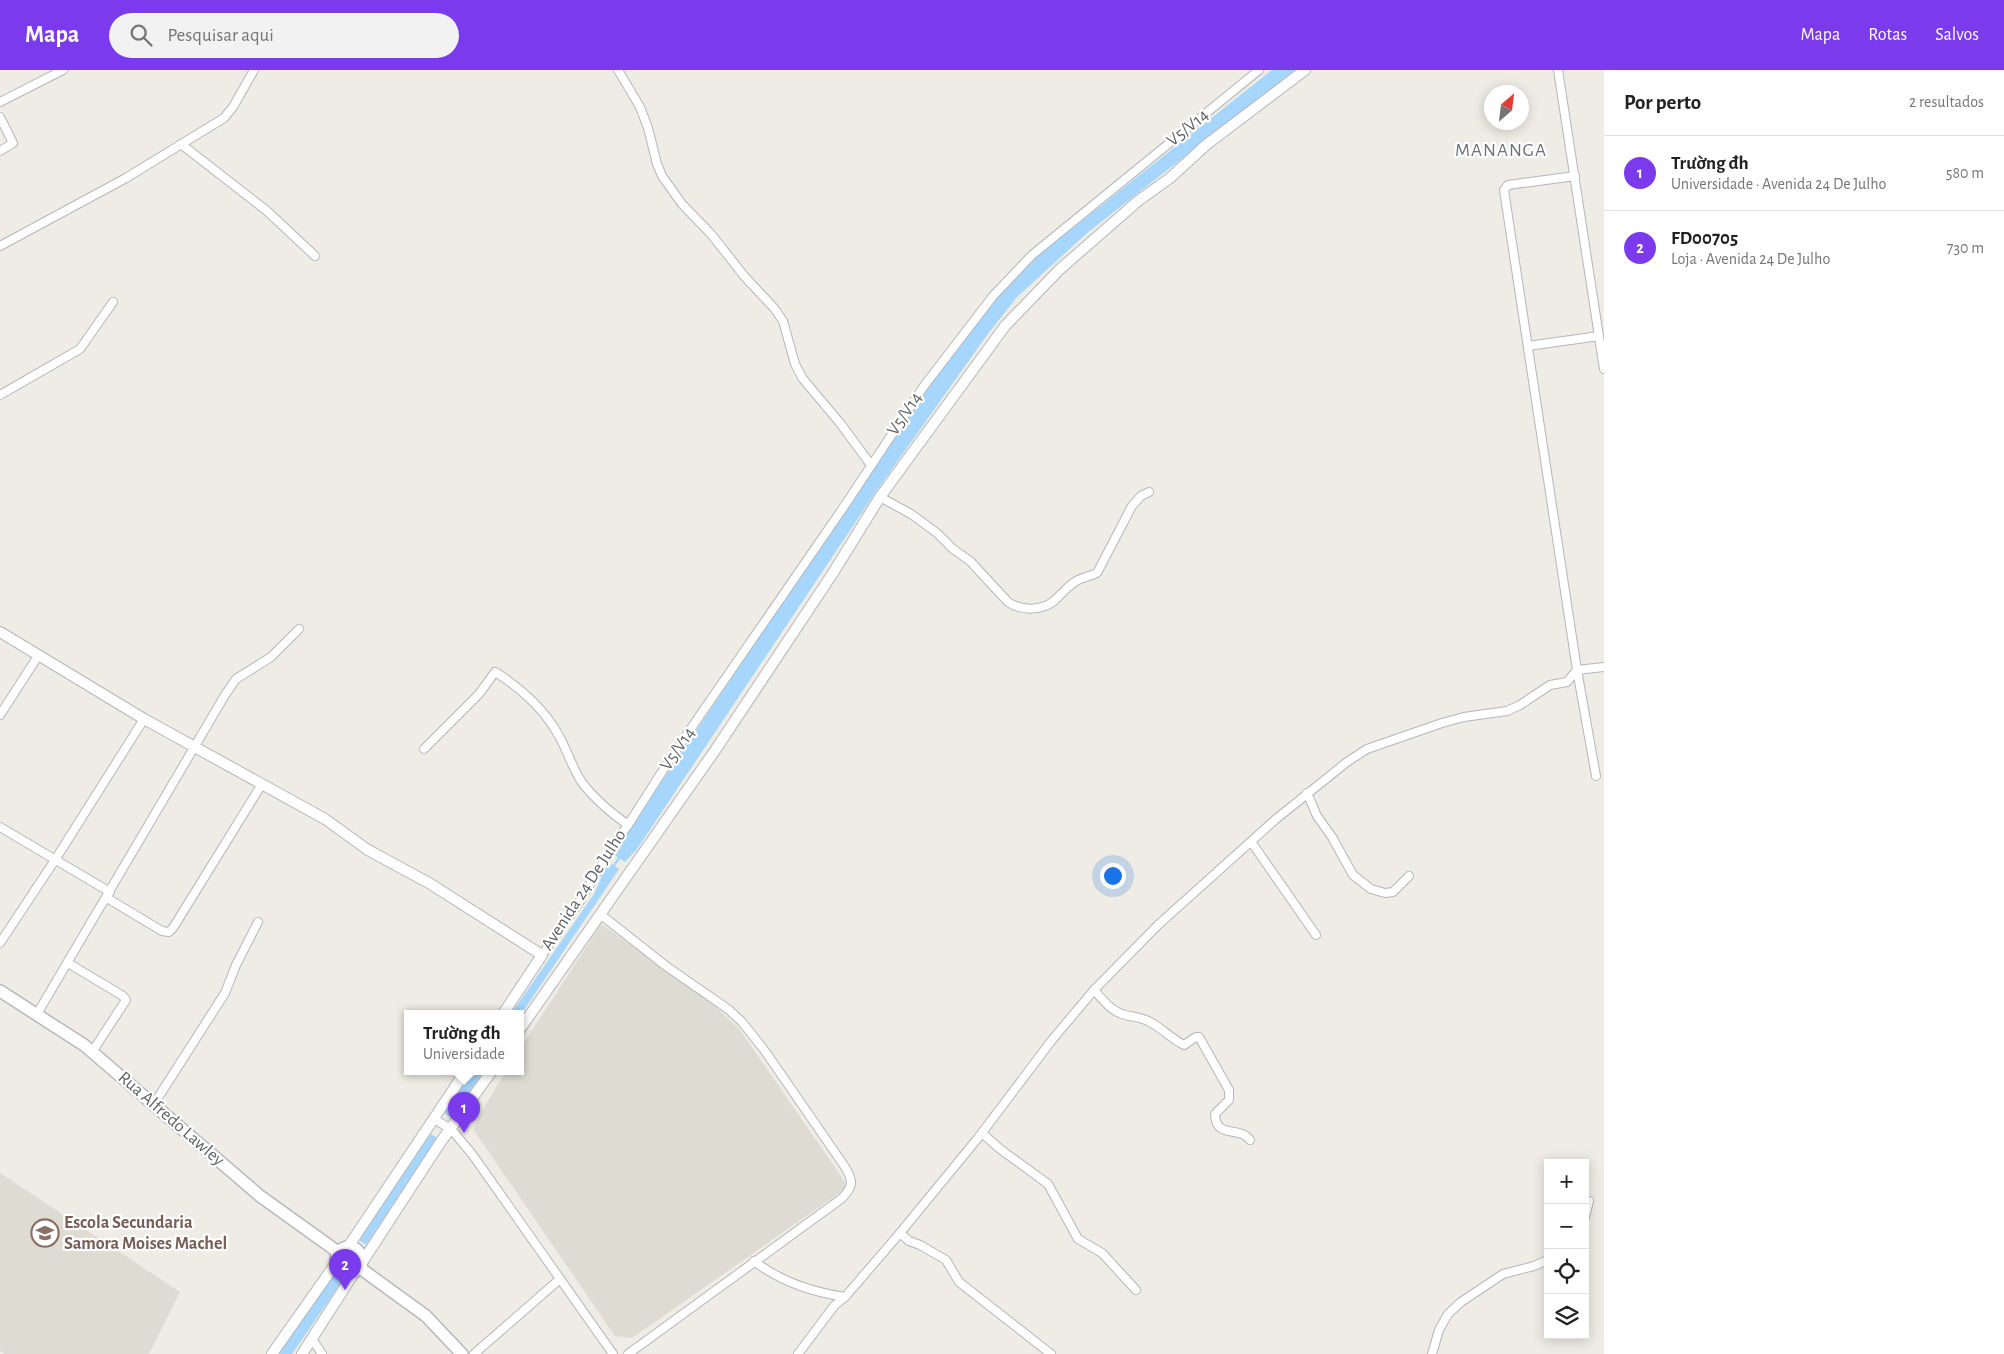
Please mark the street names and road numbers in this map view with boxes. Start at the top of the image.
street label: V5/V14 [1164,106,1213,150]
street label: V5/V14 [884,389,926,439]
street label: V5/V14 [657,724,699,774]
street label: Avenida 24 De Julho [538,826,630,954]
street label: Rua Alfredo Lawley [115,1068,228,1170]

